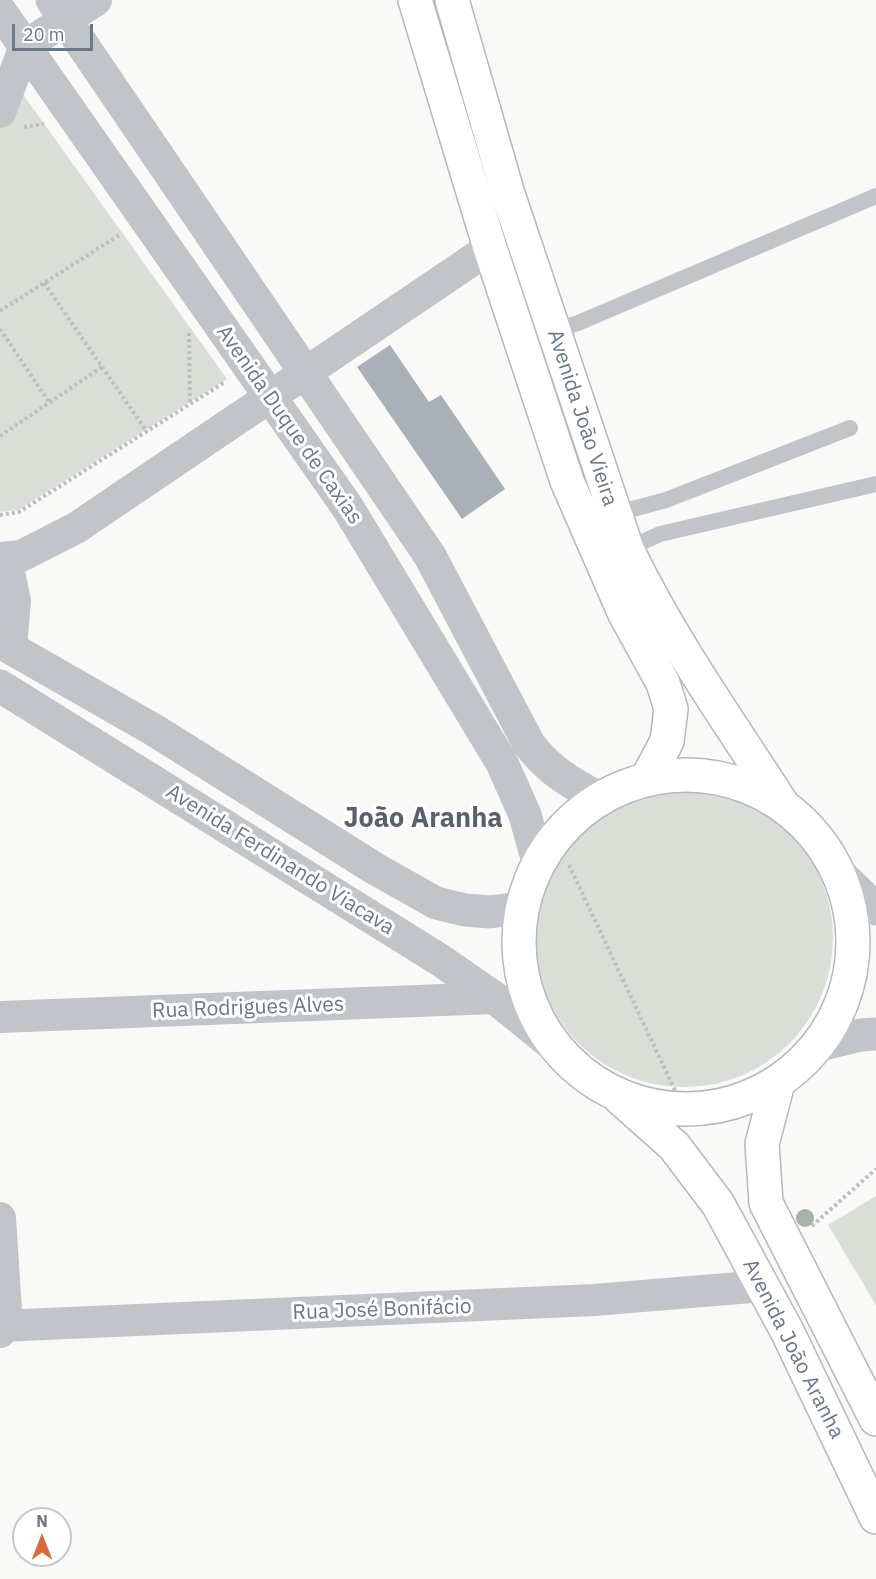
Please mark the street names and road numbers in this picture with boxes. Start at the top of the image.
street label: Avenida Duque de Caxias [211,321,367,529]
street label: Avenida João Vieira [542,326,622,510]
street label: Avenida Ferdinando Viacava [161,779,399,941]
street label: Rua Rodrigues Alves [152,992,344,1024]
street label: Avenida João Aranha [737,1255,849,1443]
street label: Rua José Bonifácio [292,1294,472,1326]

